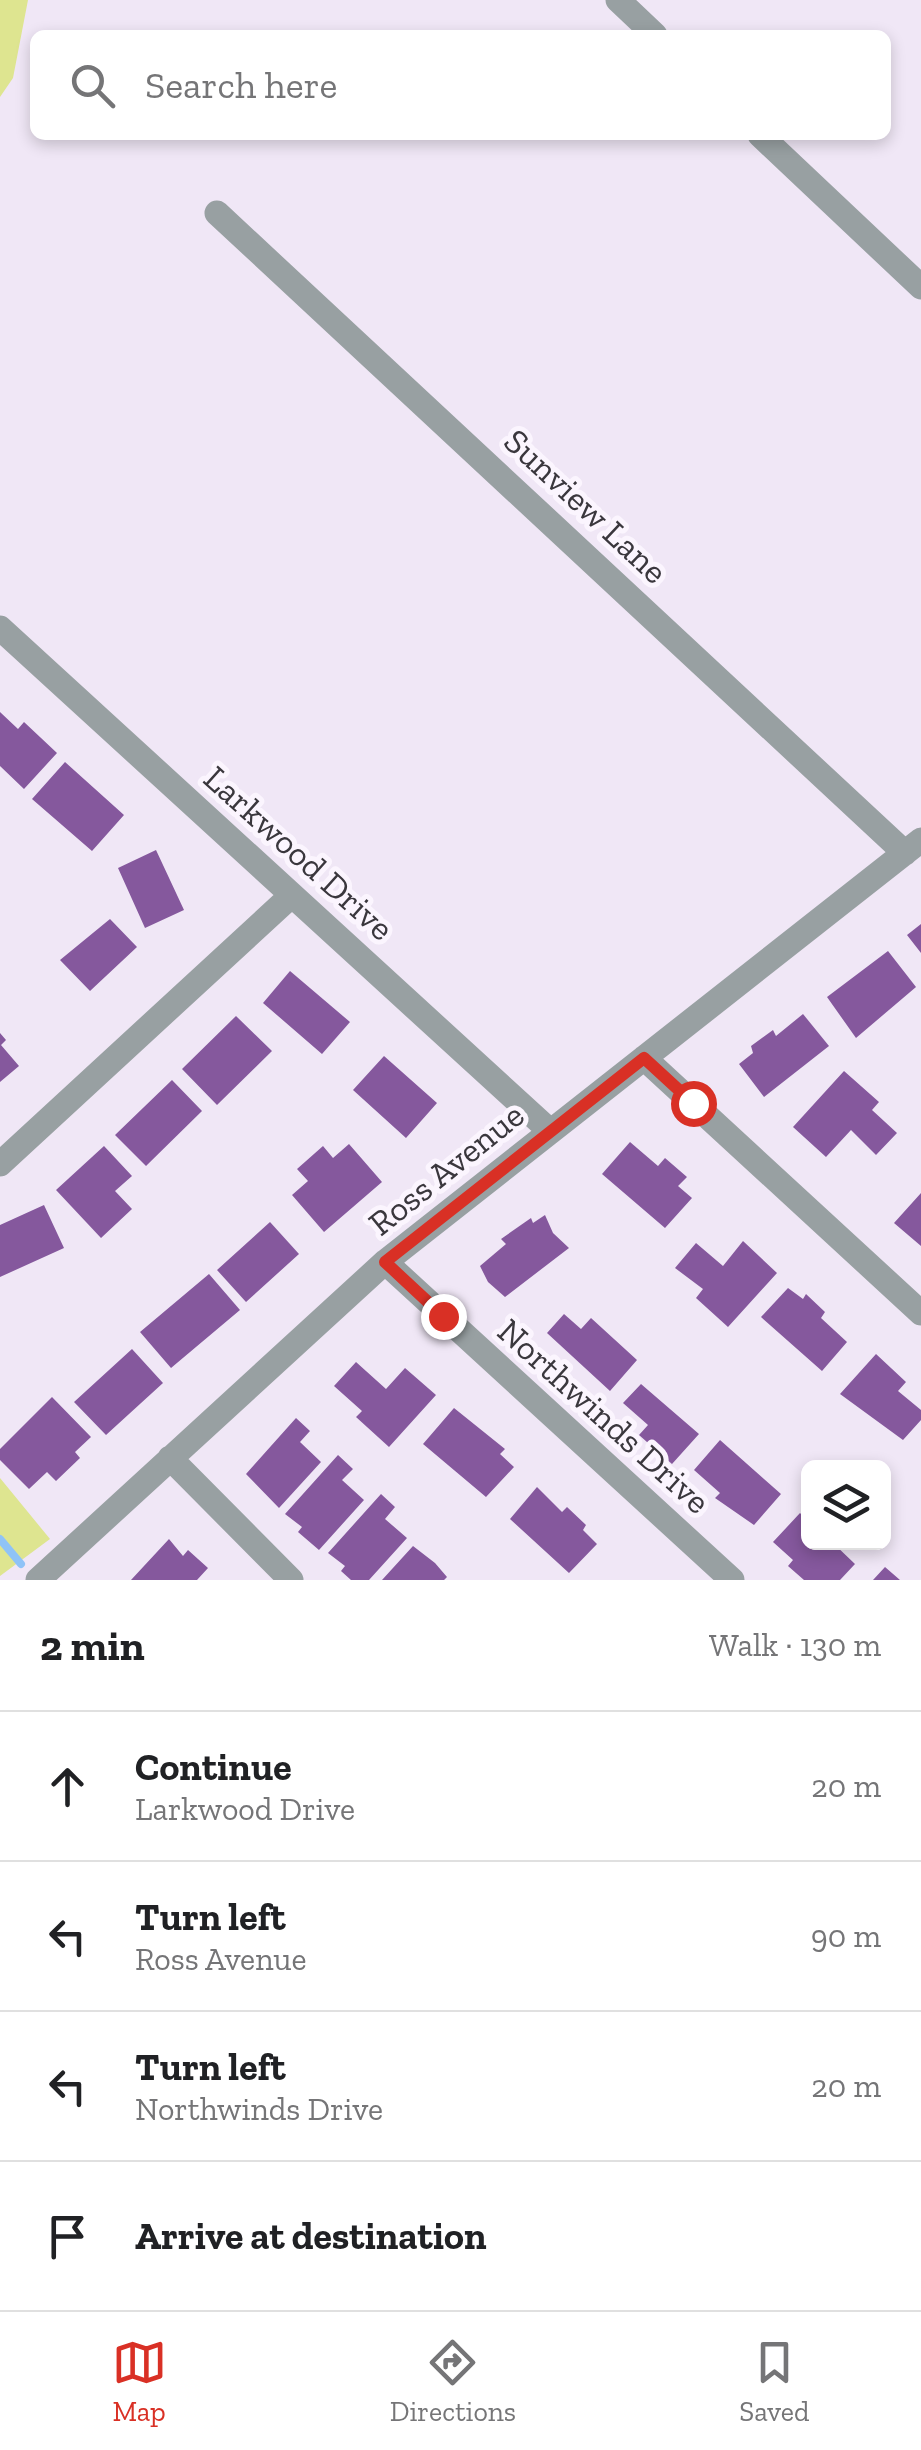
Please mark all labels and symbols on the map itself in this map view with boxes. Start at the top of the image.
street label: Sunview Lane [496,420,676,592]
street label: Larkwood Drive [196,757,402,949]
route start [671,1081,717,1127]
street label: Ross Avenue [360,1094,532,1244]
route end [421,1294,467,1340]
street label: Northwinds Drive [489,1310,719,1522]

